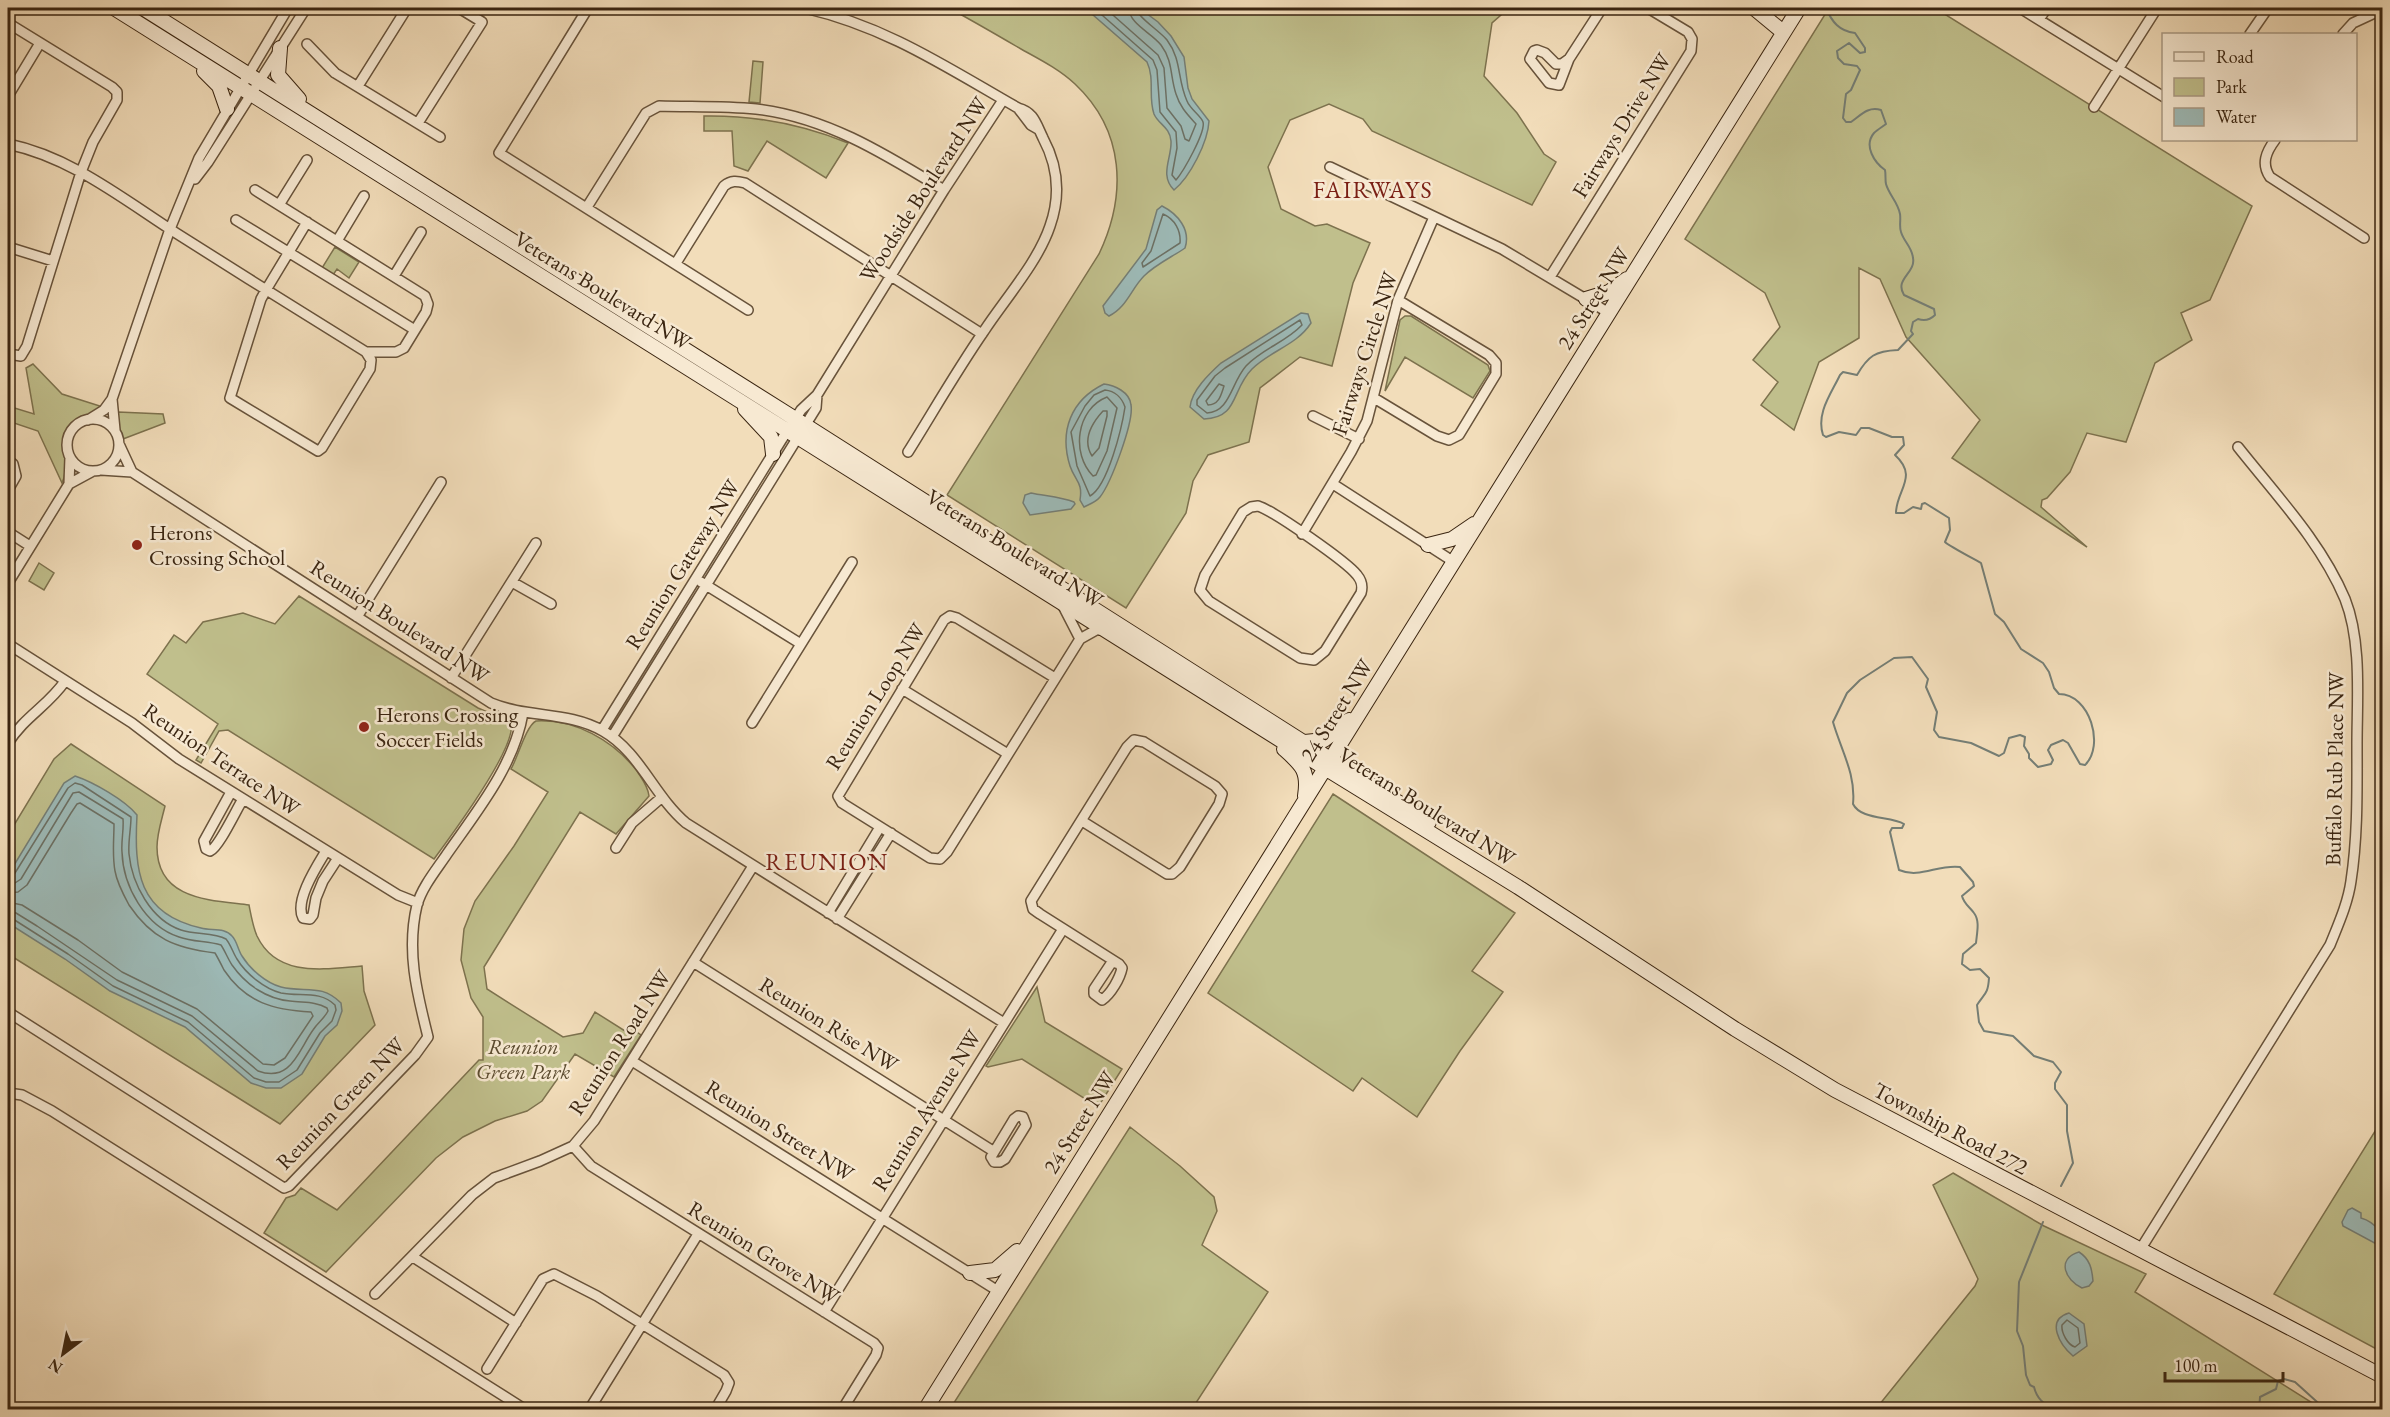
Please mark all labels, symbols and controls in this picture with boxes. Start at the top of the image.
legend [2162,33,2357,141]
text: Road [2216,45,2255,68]
street label: Fairways Drive NW [1565,47,1678,203]
text: Park [2216,75,2247,98]
street label: Woodside Boulevard NW [853,90,995,287]
text: Water [2216,105,2257,128]
district label: FAIRWAYS [1313,174,1433,205]
street label: Veterans Boulevard NW [509,224,698,357]
street label: 24 Street NW [1550,241,1637,355]
street label: Fairways Circle NW [1324,267,1405,438]
street label: Reunion Gateway NW [618,473,747,655]
street label: Veterans Boulevard NW [921,482,1110,615]
place label: Herons Crossing School [149,518,285,572]
marker: Herons Crossing School [130,538,144,552]
street label: Reunion Boulevard NW [305,553,495,691]
street label: Reunion Loop NW [819,617,933,775]
street label: 24 Street NW [1293,653,1380,767]
street label: Buffalo Rub Place NW [2318,671,2351,866]
street label: Reunion Terrace NW [138,696,307,823]
place label: Herons Crossing Soccer Fields [376,700,519,754]
marker: Herons Crossing Soccer Fields [357,720,371,734]
street label: Veterans Boulevard NW [1333,740,1522,873]
district label: REUNION [765,846,889,877]
street label: Reunion Road NW [562,963,678,1121]
street label: Reunion Rise NW [754,970,904,1079]
street label: Reunion Avenue NW [865,1023,988,1196]
street label: Reunion Green NW [270,1030,412,1176]
park label: Reunion Green Park [476,1032,570,1086]
street label: 24 Street NW [1036,1065,1123,1179]
street label: Reunion Street NW [700,1073,860,1188]
street label: Township Road 272 [1868,1075,2034,1182]
street label: Reunion Grove NW [683,1194,846,1311]
north arrow [33,1324,93,1384]
scale bar [2165,1345,2284,1383]
text: N [44,1354,66,1379]
text: 100 m [2174,1354,2218,1377]

